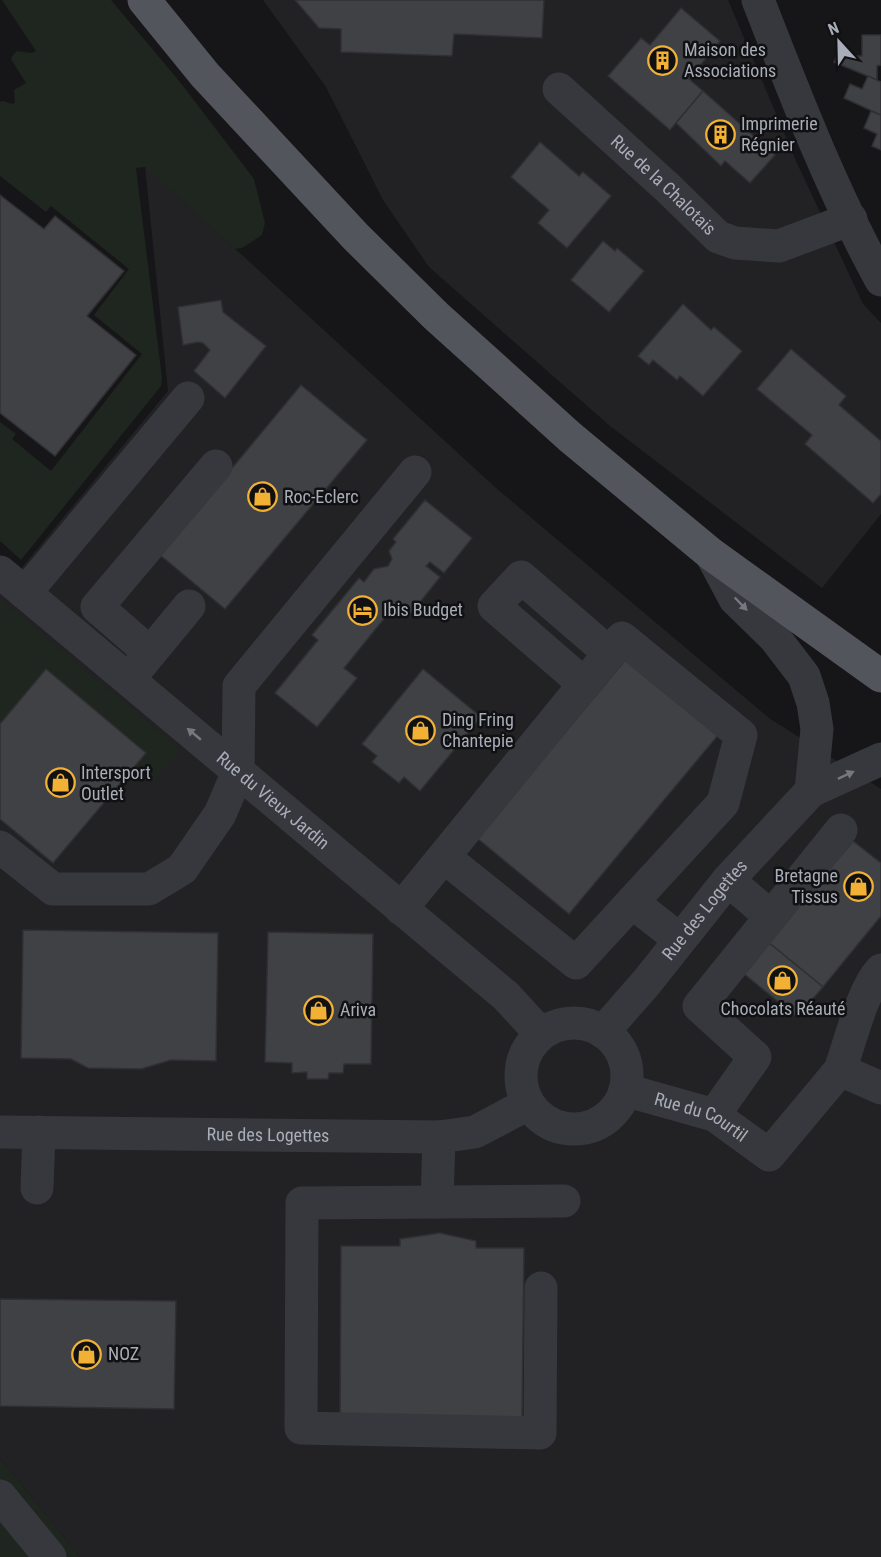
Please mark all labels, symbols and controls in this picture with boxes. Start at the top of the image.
north arrow [809,12,869,72]
text: N [825,18,842,39]
place label: Maison des Associations [684,39,776,81]
building icon: Maison des Associations [647,44,679,76]
place label: Imprimerie Régnier [741,113,818,155]
building icon: Imprimerie Régnier [704,118,736,150]
street label: Rue de la Chalotais [607,131,721,239]
shop icon: Roc-Eclerc [247,481,279,513]
place label: Roc-Eclerc [284,486,359,507]
hotel icon: Ibis Budget [346,594,378,626]
one-way arrow [733,597,747,611]
place label: Ibis Budget [383,599,463,620]
place label: Ding Fring Chantepie [442,709,514,751]
shop icon: Ding Fring Chantepie [405,714,437,746]
one-way arrow [187,728,202,741]
street label: Rue du Vieux Jardin [213,747,334,853]
place label: Intersport Outlet [81,762,151,804]
shop icon: Intersport Outlet [44,767,76,799]
one-way arrow [837,770,855,780]
street label: Rue des Logettes [658,855,751,964]
place label: Bretagne Tissus [774,865,838,907]
shop icon: Bretagne Tissus [843,870,875,902]
shop icon: Chocolats Réauté [767,964,799,996]
shop icon: Ariva [303,994,335,1026]
place label: Chocolats Réauté [721,998,845,1019]
place label: Ariva [340,999,376,1020]
street label: Rue du Courtil [652,1088,752,1146]
street label: Rue des Logettes [206,1123,330,1146]
shop icon: NOZ [71,1338,103,1370]
place label: NOZ [108,1343,139,1364]

